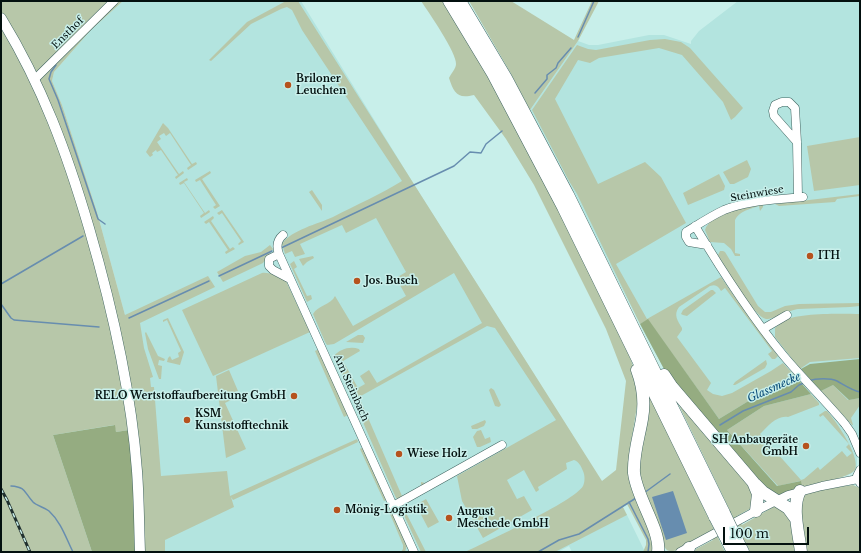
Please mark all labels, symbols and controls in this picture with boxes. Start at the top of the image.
street label: Ensthof [50,15,86,51]
place label: Briloner Leuchten [296,73,346,96]
marker: Briloner Leuchten [283,80,293,90]
street label: Steinwiese [729,183,785,205]
place label: ITH [818,250,840,262]
marker: ITH [805,251,815,261]
place label: Jos. Busch [365,275,418,287]
marker: Jos. Busch [352,276,362,286]
street label: Am Steinbach [331,353,371,423]
water label: Glassmecke [745,370,803,406]
place label: RELO Wertstoffaufbereitung GmbH [95,390,286,402]
marker: RELO Wertstoffaufbereitung GmbH [289,391,299,401]
place label: KSM Kunststofftechnik [195,408,289,432]
marker: KSM Kunststofftechnik [182,415,192,425]
place label: SH Anbaugeräte GmbH [712,434,798,458]
marker: SH Anbaugeräte GmbH [801,441,811,451]
place label: Wiese Holz [407,448,467,460]
marker: Wiese Holz [394,449,404,459]
place label: Mönig-Logistik [345,504,427,516]
marker: Mönig-Logistik [332,505,342,515]
place label: August Meschede GmbH [457,506,549,530]
marker: August Meschede GmbH [444,513,454,523]
scale bar [725,519,811,545]
text: 100 m [730,526,769,541]

